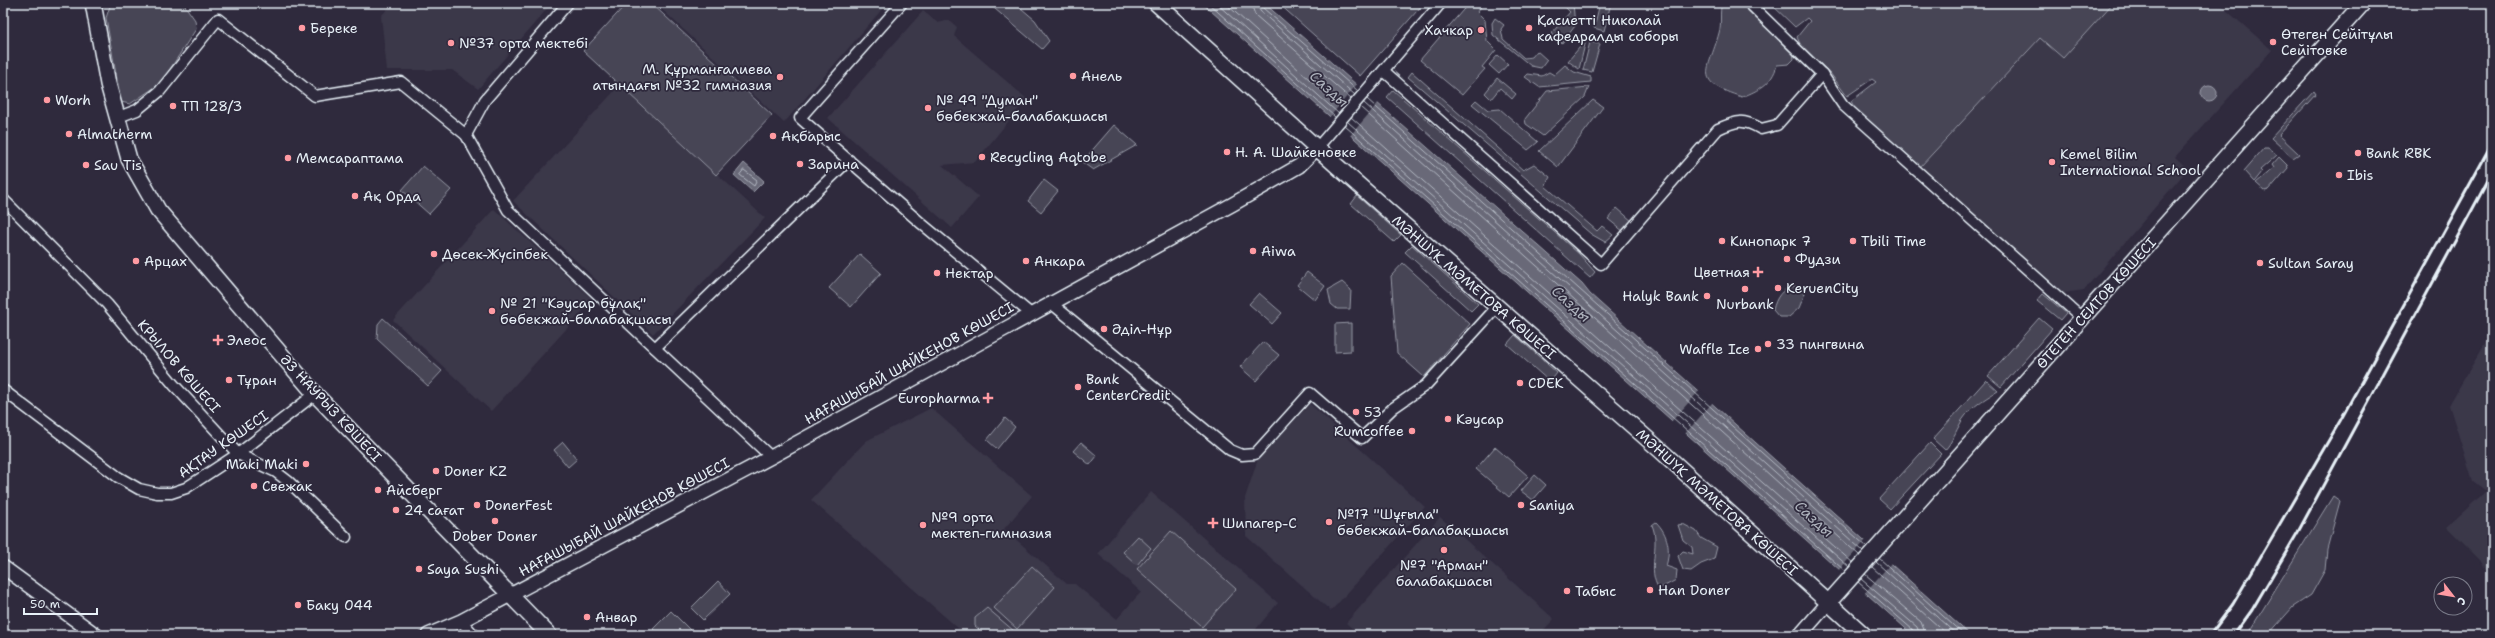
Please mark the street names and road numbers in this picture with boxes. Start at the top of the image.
street label: МӘНШҮК МӘМЕТОВА КӨШЕСІ [1388,211,1560,363]
street label: ӨТЕГЕН СЕИТОВ КӨШЕСІ [2032,233,2160,372]
street label: НАҒАШЫБАЙ ШАЙКЕНОВ КӨШЕСІ [801,298,1017,428]
street label: КРЫЛОВ КӨШЕСІ [134,316,224,416]
street label: ӘЗ НАУРЫЗ КӨШЕСІ [276,350,386,466]
street label: АҚТАУ КӨШЕСІ [174,406,272,482]
street label: МӘНШҮК МӘМЕТОВА КӨШЕСІ [1632,425,1802,580]
street label: НАҒАШЫБАЙ ШАЙКЕНОВ КӨШЕСІ [515,453,733,580]

